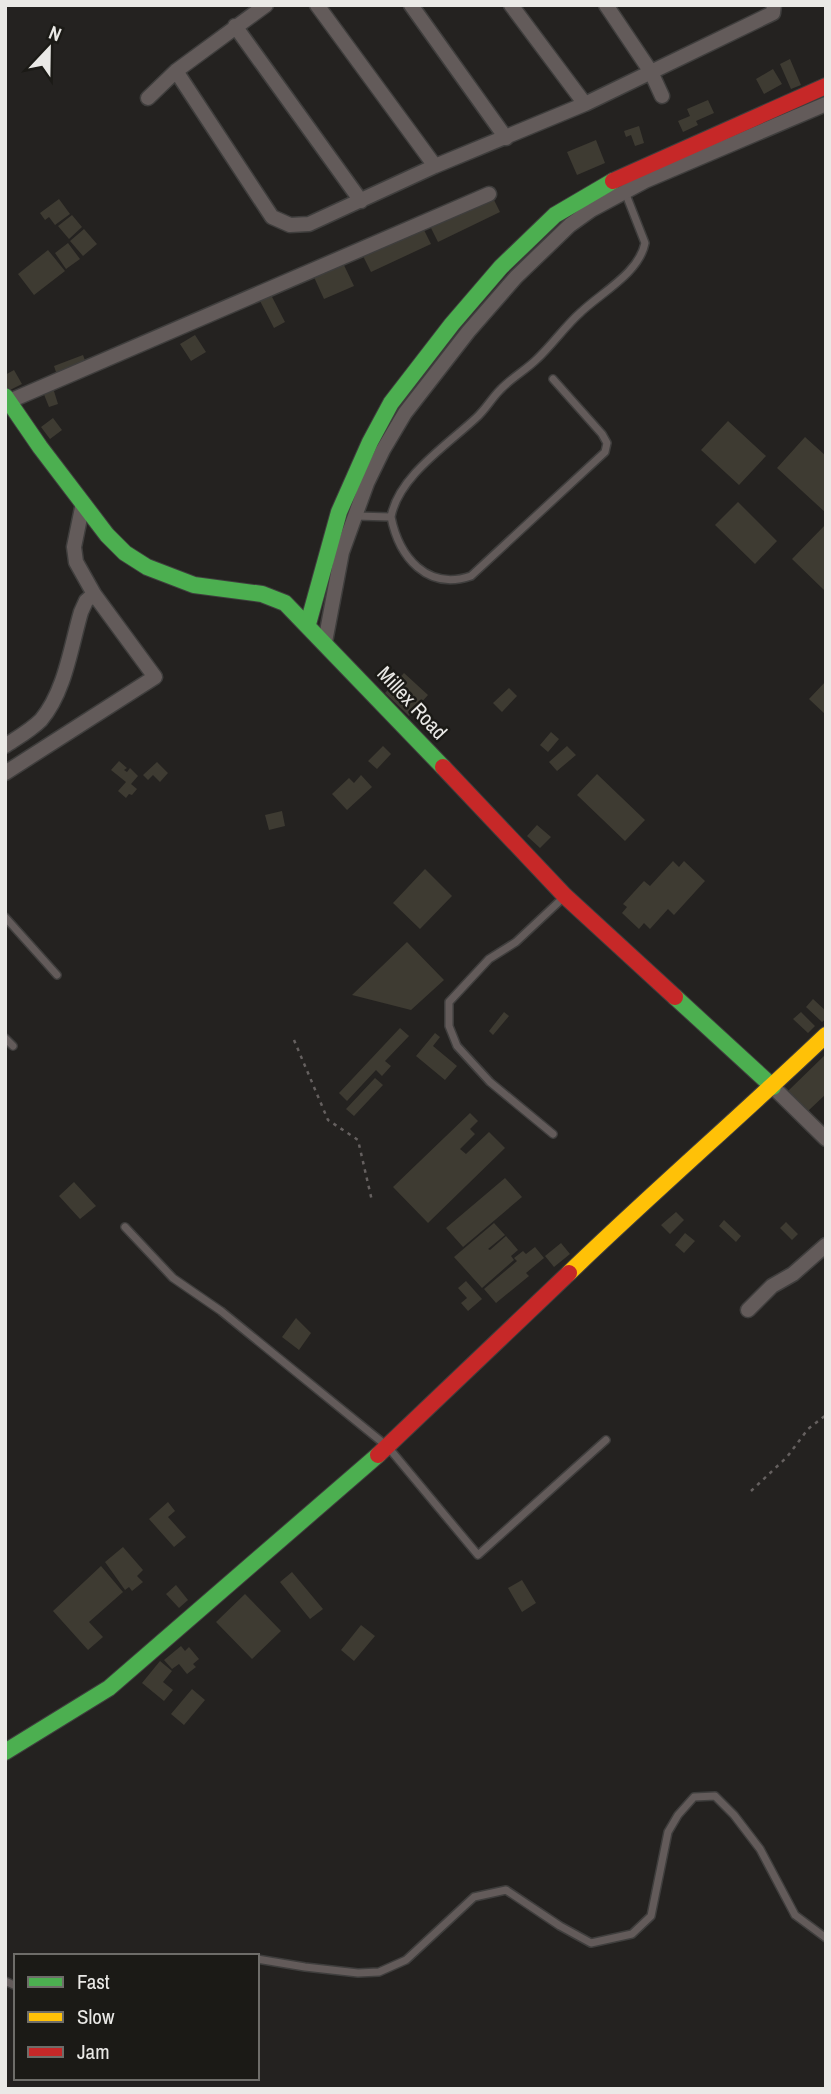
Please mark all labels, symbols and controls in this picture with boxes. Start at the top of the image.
north arrow [14,14,84,84]
text: N [45,19,65,47]
street label: Millex Road [371,660,454,746]
legend [14,1954,259,2080]
text: Fast [77,1967,110,1996]
text: Slow [77,2002,115,2031]
text: Jam [77,2037,110,2066]

